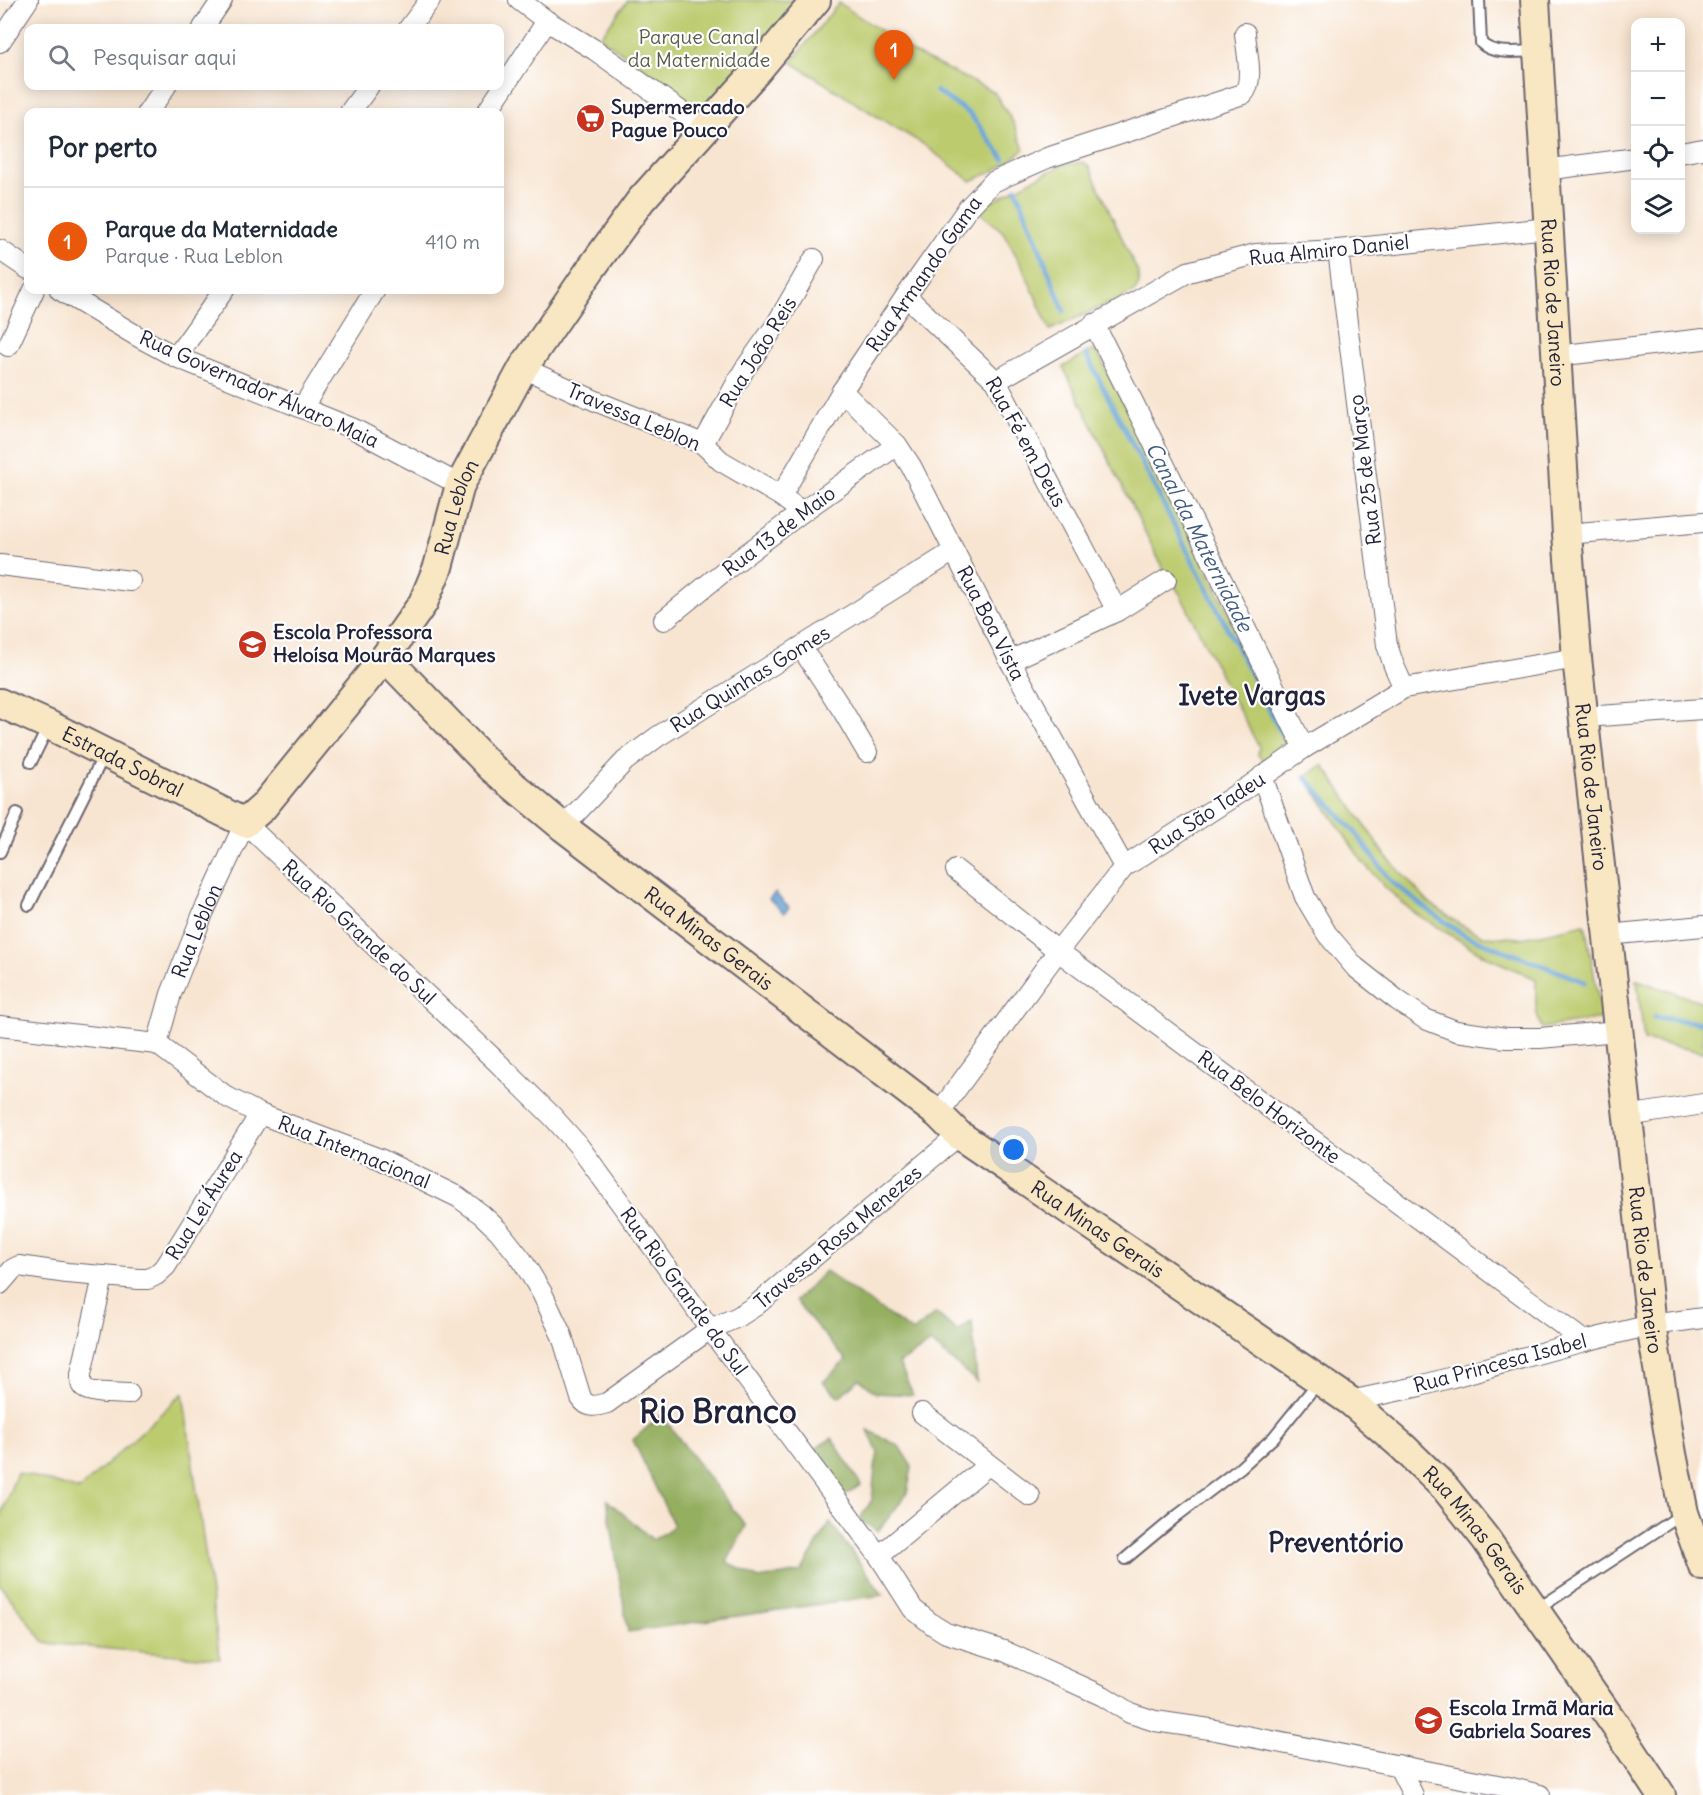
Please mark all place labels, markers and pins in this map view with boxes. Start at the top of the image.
pin: 1 [874,31,914,80]
place label: Supermercado Pague Pouco [611,94,745,142]
supermarket icon: Supermercado Pague Pouco [574,103,606,135]
place label: Escola Professora Heloísa Mourão Marques [273,619,496,667]
school or university icon: Escola Professora Heloísa Mourão Marques [236,628,268,660]
place label: Escola Irmã Maria Gabriela Soares [1449,1695,1614,1743]
school or university icon: Escola Irmã Maria Gabriela Soares [1412,1704,1444,1736]

